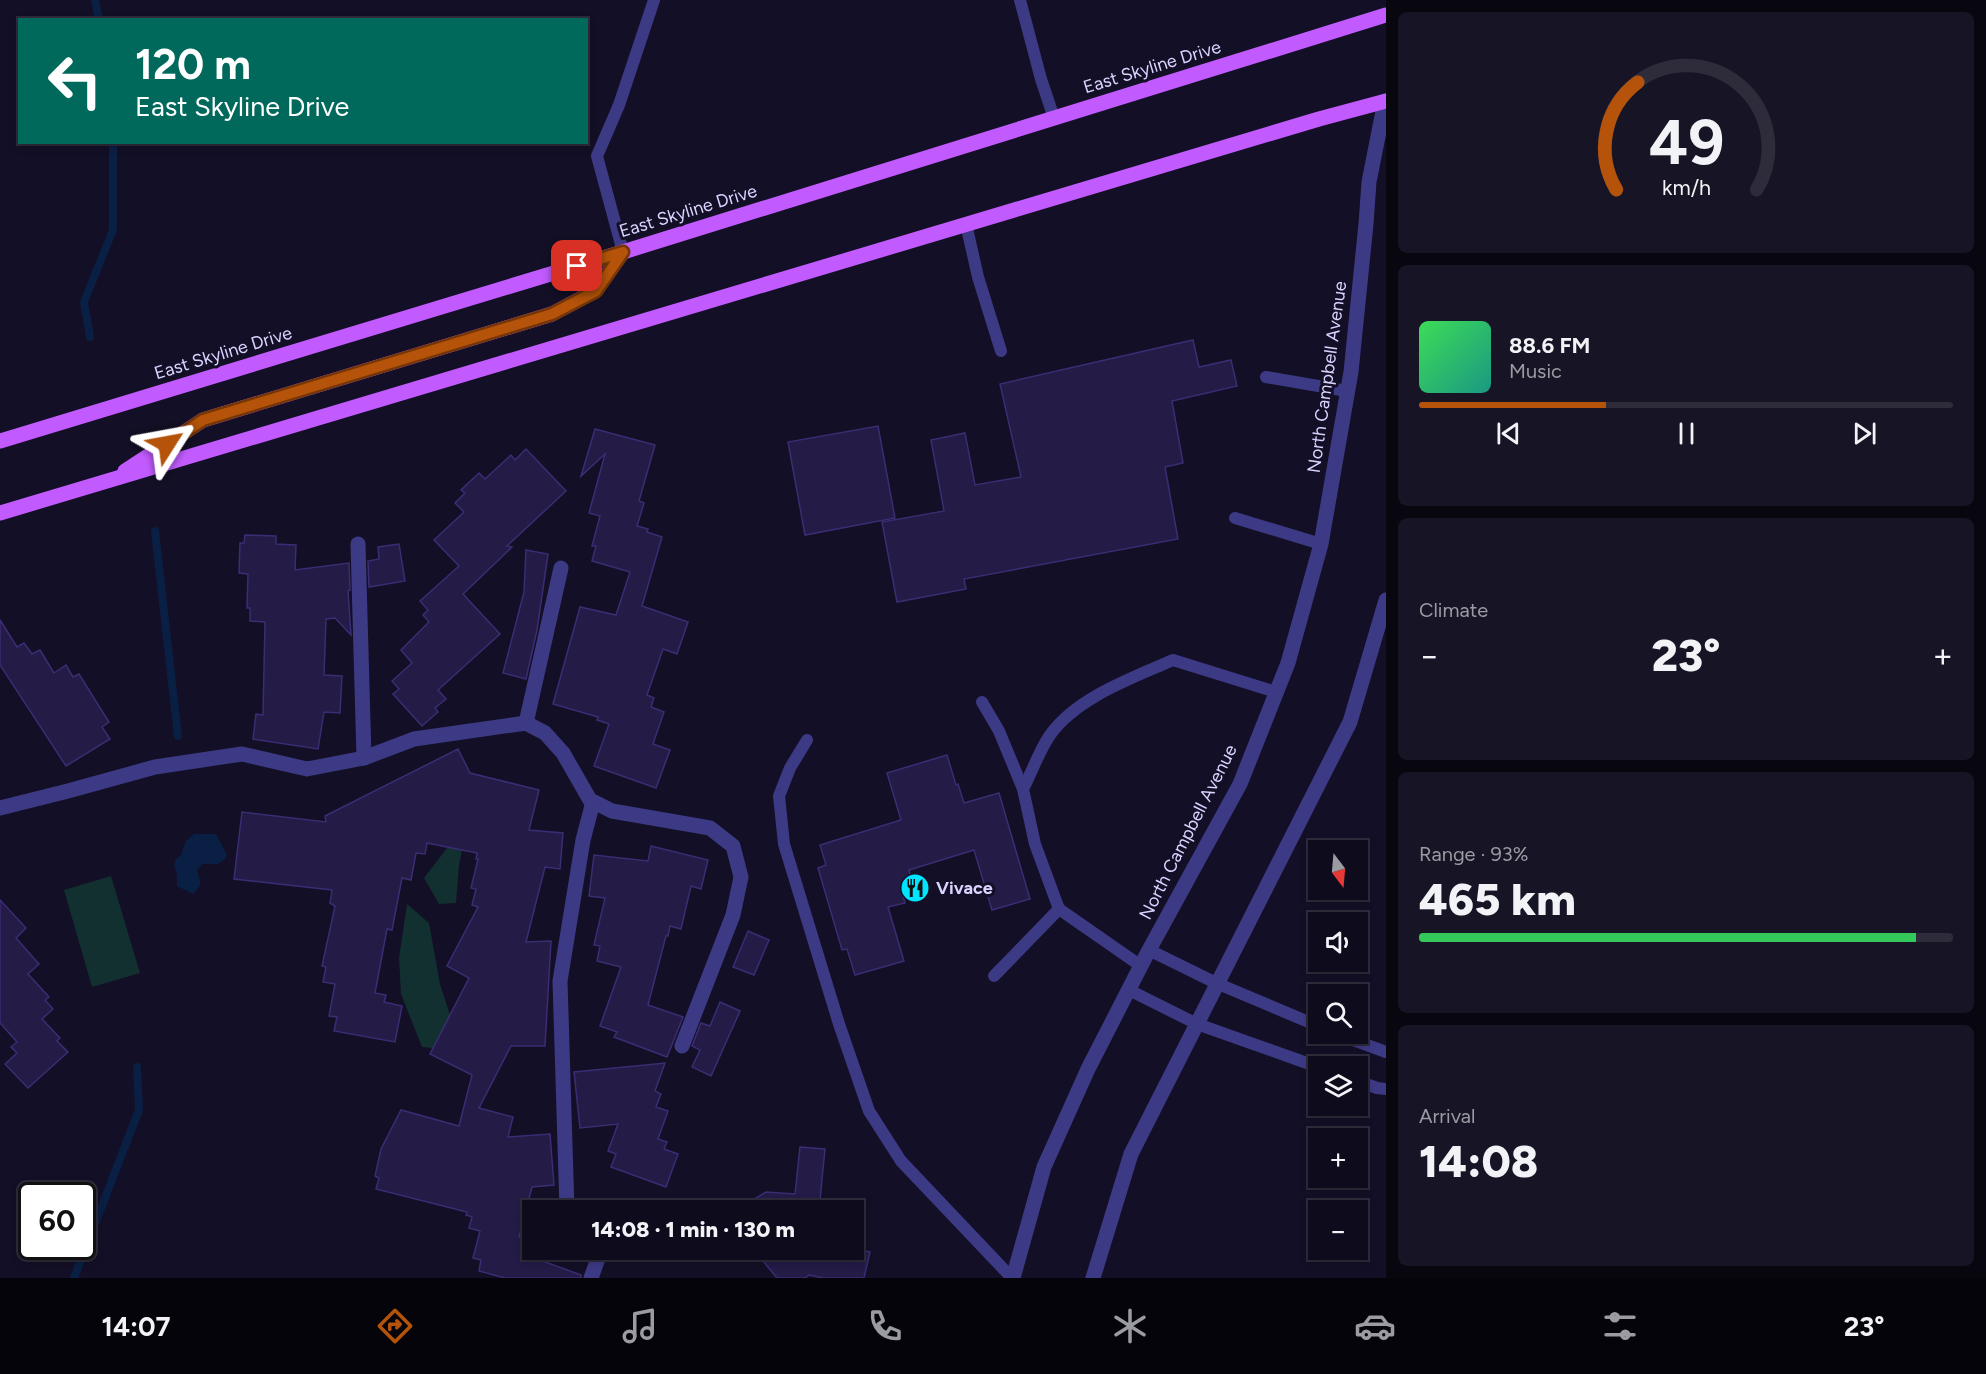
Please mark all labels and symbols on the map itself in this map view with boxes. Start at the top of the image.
street label: East Skyline Drive [1080,36,1224,98]
street label: East Skyline Drive [616,180,760,242]
pin [551,240,602,291]
street label: North Campbell Avenue [1303,280,1351,474]
street label: East Skyline Drive [151,322,295,384]
position arrow [135,412,199,476]
street label: North Campbell Avenue [1134,741,1242,923]
north arrow [1308,840,1368,900]
restaurant icon: Vivace [899,872,931,904]
place label: Vivace [936,877,993,899]
speed limit sign: 60 [18,1182,96,1260]

